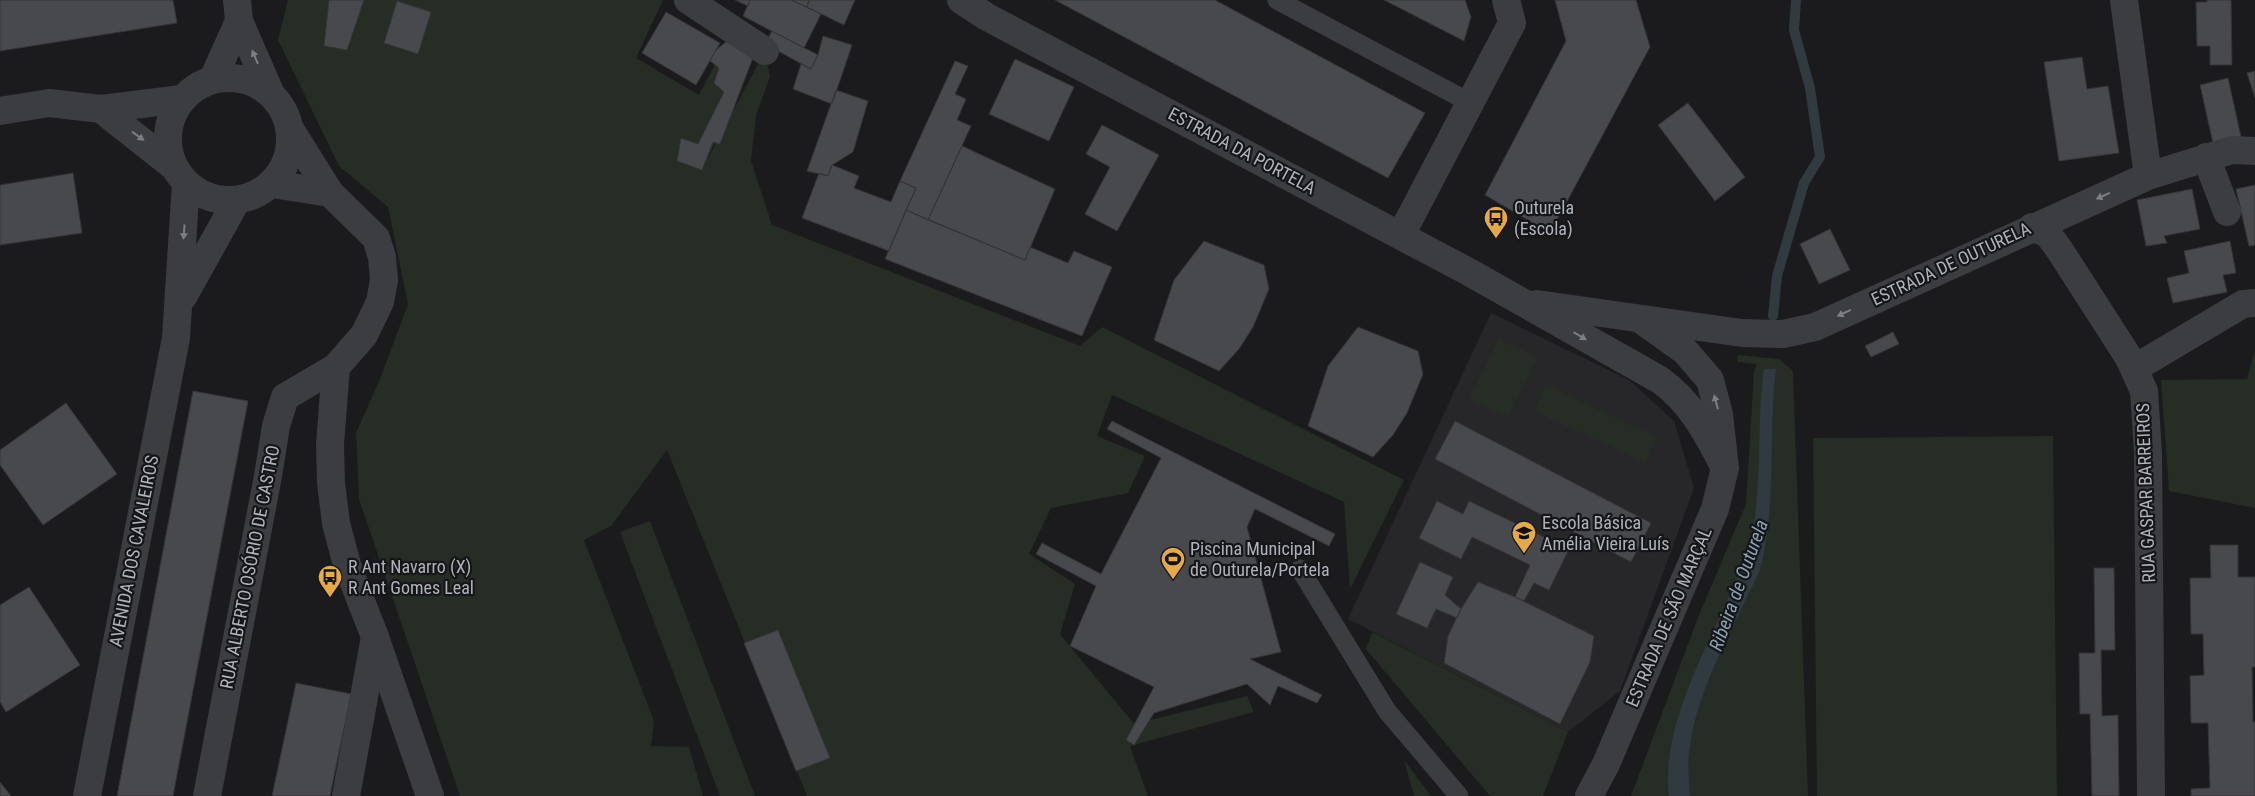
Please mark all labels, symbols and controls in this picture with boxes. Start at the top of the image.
one-way arrow [250,49,258,64]
street label: ESTRADA DA PORTELA [1165,103,1320,199]
one-way arrow [131,131,145,141]
one-way arrow [2096,192,2110,200]
place label: Outurela (Escola) [1514,197,1574,240]
bus stop icon: Outurela (Escola) [1483,205,1509,239]
street label: ESTRADA DE OUTURELA [1868,217,2034,310]
one-way arrow [180,224,188,240]
one-way arrow [1837,310,1851,318]
one-way arrow [1574,331,1587,340]
one-way arrow [1712,395,1720,410]
street label: RUA GASPAR BARREIROS [2132,403,2159,583]
street label: RUA ALBERTO OSÓRIO DE CASTRO [216,443,283,690]
street label: AVENIDA DOS CAVALEIROS [105,453,162,649]
place label: Escola Básica Amélia Vieira Luís [1542,512,1669,554]
water label: Ribeira de Outurela [1704,516,1773,654]
school or university icon: Escola Básica Amélia Vieira Luís [1511,520,1537,554]
street label: ESTRADA DE SÃO MARÇAL [1621,523,1716,710]
place label: Piscina Municipal de Outurela/Portela [1190,538,1330,580]
sports icon: Piscina Municipal de Outurela/Portela [1160,546,1186,580]
place label: R Ant Navarro (X) R Ant Gomes Leal [348,556,474,598]
bus stop icon: R Ant Navarro (X) R Ant Gomes Leal [317,564,343,598]

